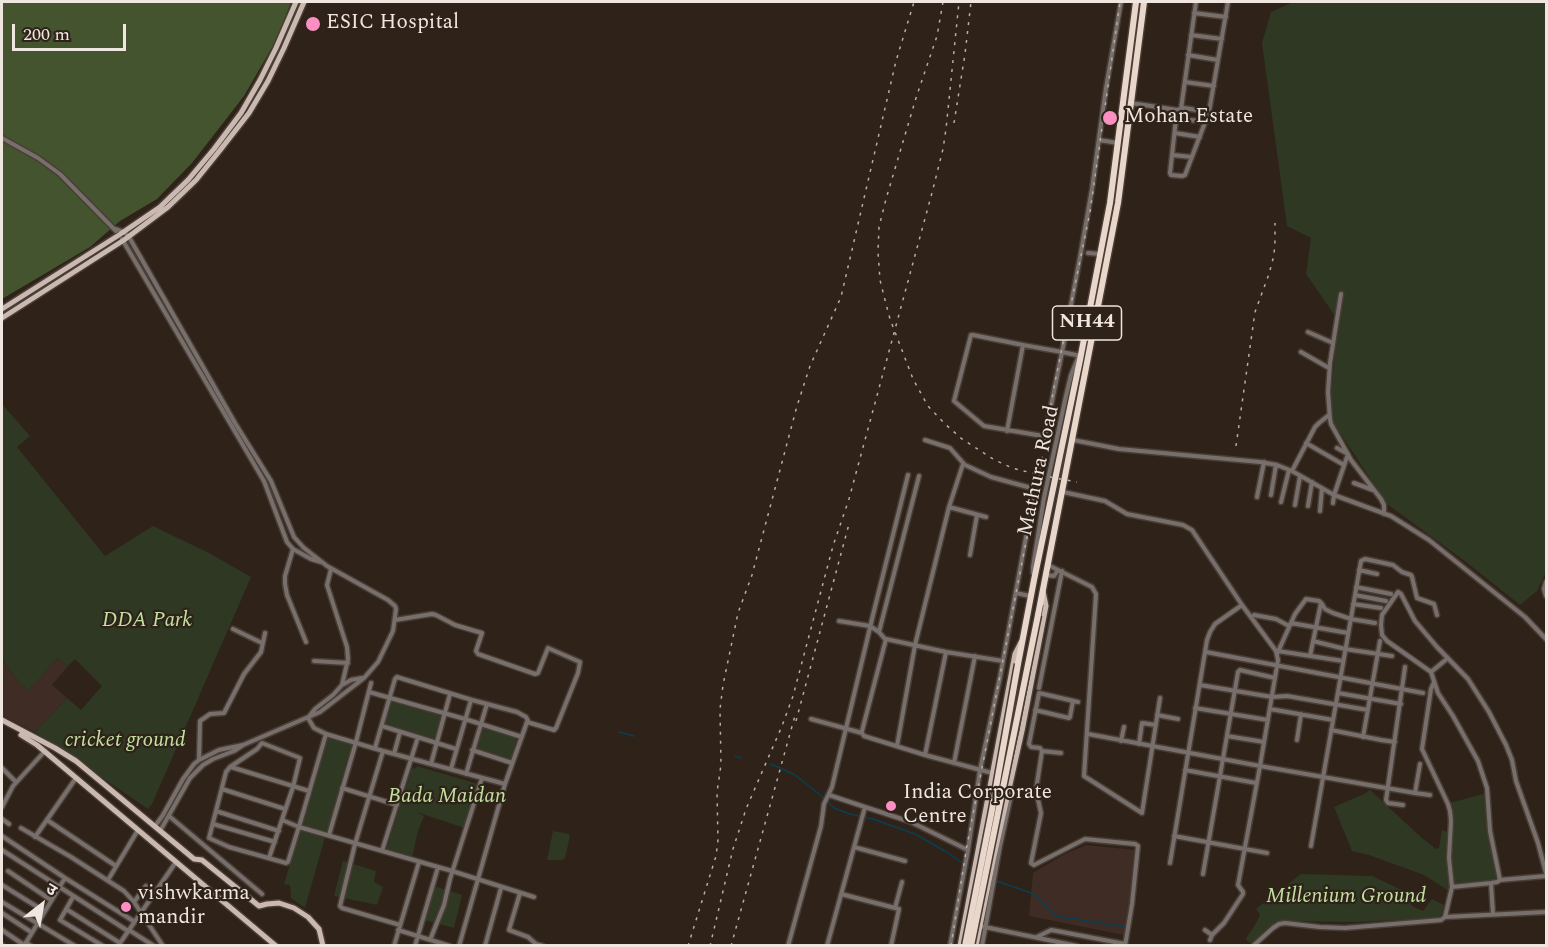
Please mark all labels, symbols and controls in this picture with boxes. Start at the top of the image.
place label: ESIC Hospital [326,11,459,37]
scale bar [15,12,129,50]
marker: ESIC Hospital [304,15,322,33]
text: 200 m [23,21,70,48]
place label: Mohan Estate [1124,105,1253,131]
marker: Mohan Estate [1101,109,1119,127]
road number: NH44 [1052,306,1122,340]
street label: Mathura Road [1014,403,1066,539]
park label: DDA Park [102,609,192,635]
park label: cricket ground [64,729,186,755]
place label: India Corporate Centre [903,781,1052,831]
park label: Bada Maidan [388,785,506,811]
marker: India Corporate Centre [884,799,898,813]
north arrow [12,875,72,935]
text: उ [41,877,61,902]
place label: vishwkarma mandir [138,882,250,932]
park label: Millenium Ground [1266,885,1426,911]
marker: vishwkarma mandir [119,900,133,914]

